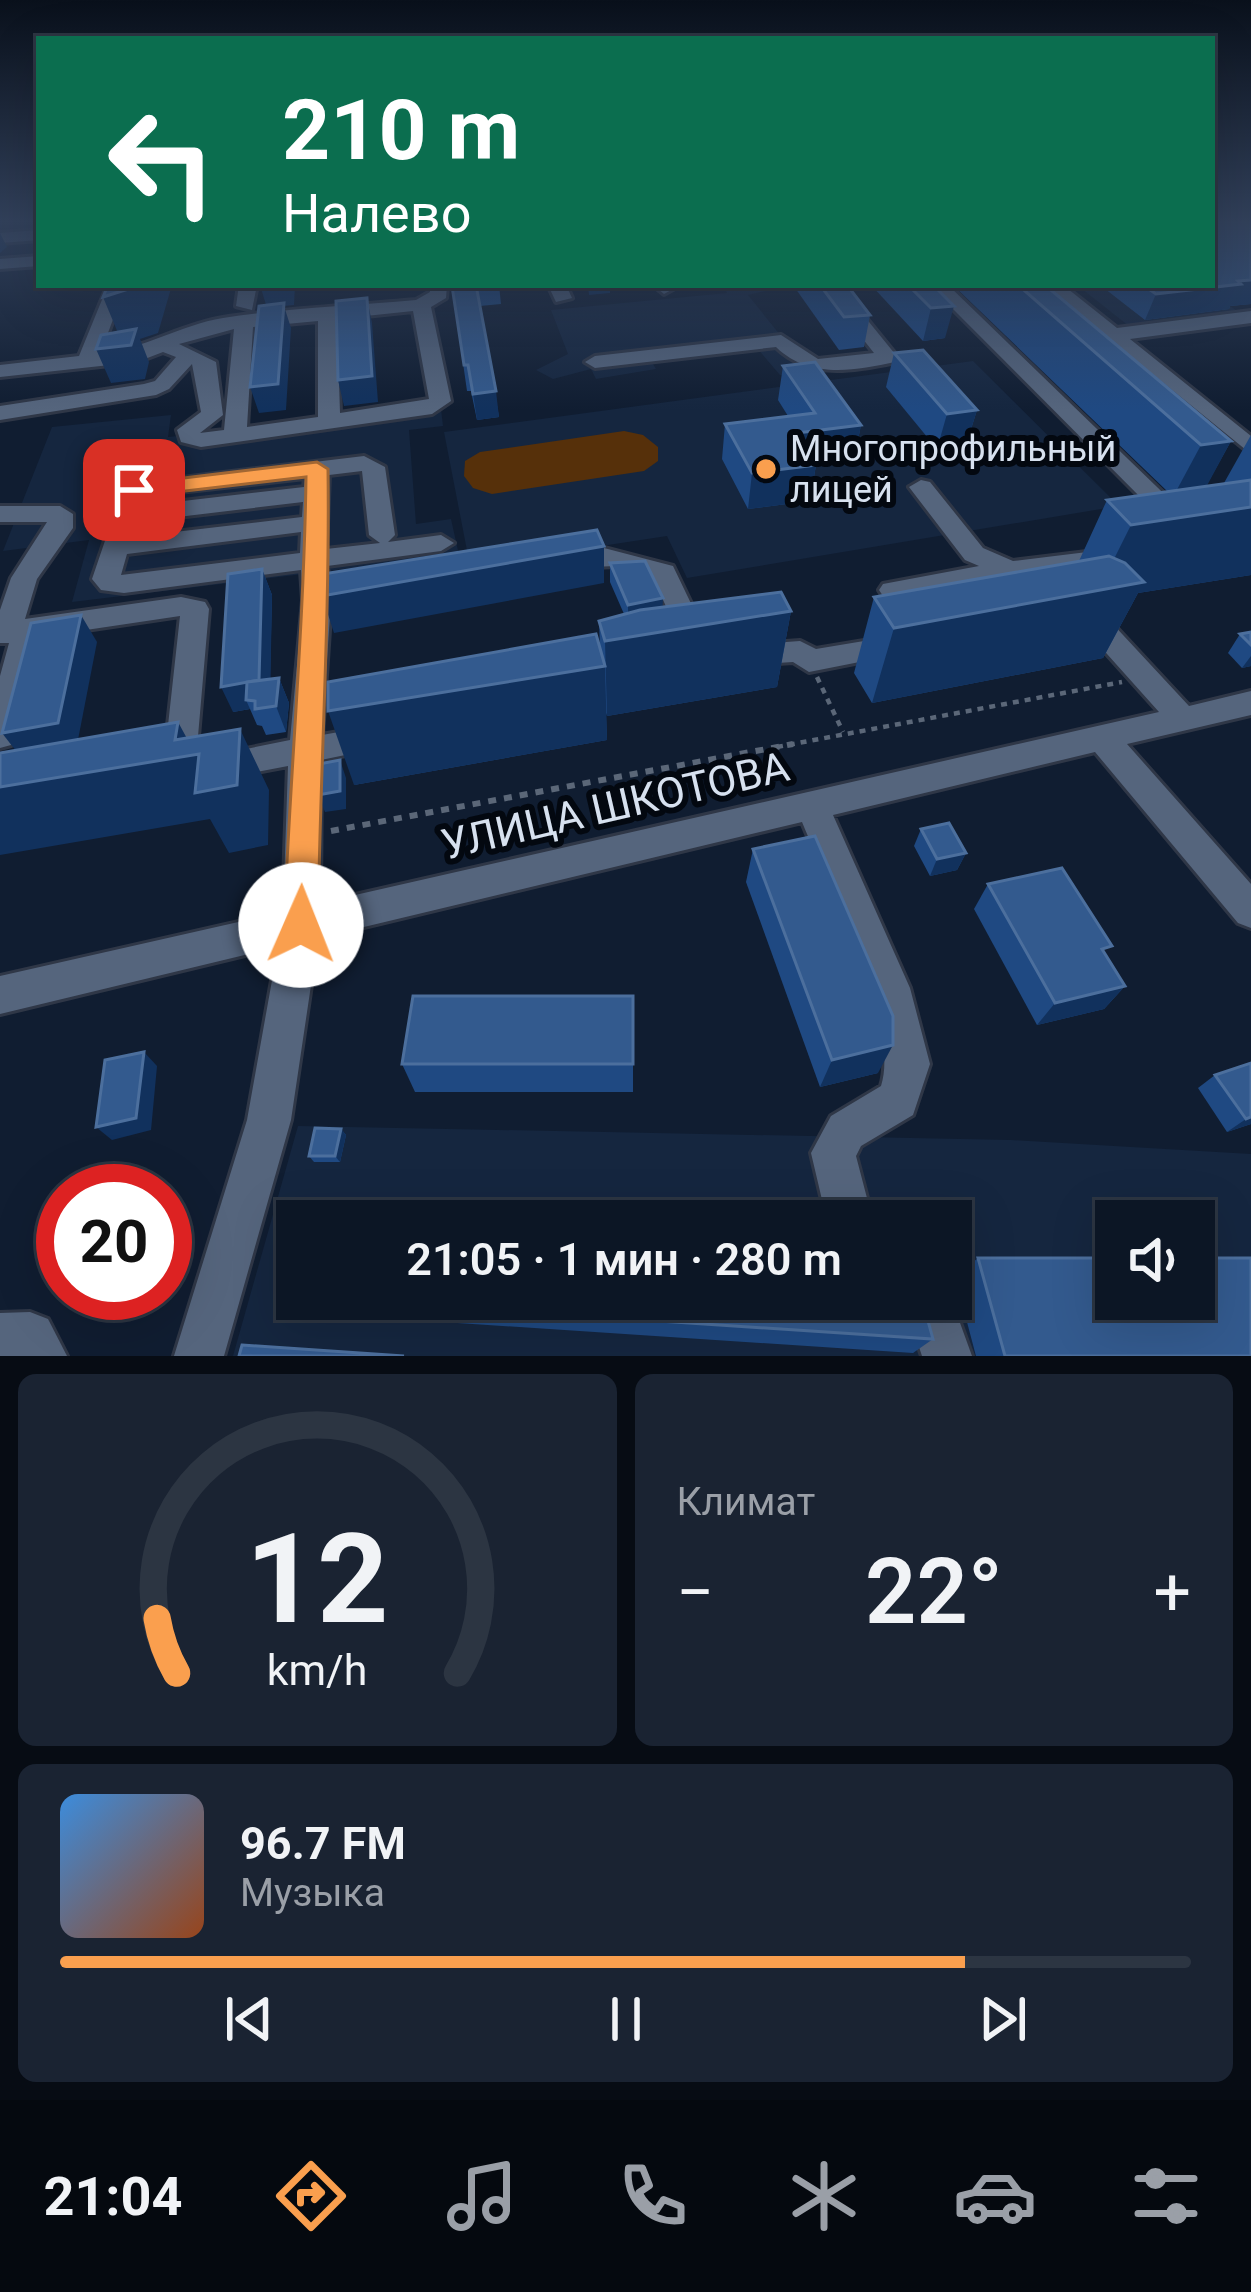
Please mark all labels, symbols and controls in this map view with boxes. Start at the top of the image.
text: 210 m [282,81,520,180]
icon: left [84,84,240,240]
text: Налево [282,182,471,245]
place label: Многопрофильный лицей [790,428,1116,511]
pin [83,439,185,541]
marker: Многопрофильный лицей [753,456,779,482]
icon: arrive [101,457,167,523]
street label: УЛИЦА ШКОТОВА [437,742,794,869]
position arrow [238,862,364,988]
speed limit sign: 20 [36,1164,192,1320]
map controls [1095,1200,1215,1320]
button: sound [1095,1200,1215,1320]
text: 21:05 · 1 мин · 280 m [406,1233,842,1286]
text: Климат [677,1479,815,1525]
text: 12 [246,1506,389,1652]
text: 22° [865,1540,1003,1645]
text: − [677,1554,714,1631]
text: + [1154,1554,1191,1631]
text: km/h [267,1645,368,1695]
text: 96.7 FM [240,1817,406,1870]
text: Музыка [240,1870,385,1916]
icon: previous [216,1986,282,2052]
icon: pause [593,1986,659,2052]
icon: next [970,1986,1036,2052]
icon: directions [269,2154,353,2238]
icon: music [440,2154,524,2238]
icon: phone [611,2154,695,2238]
icon: climate [782,2154,866,2238]
icon: car [953,2154,1037,2238]
icon: filters [1124,2154,1208,2238]
text: 21:04 [43,2165,183,2228]

